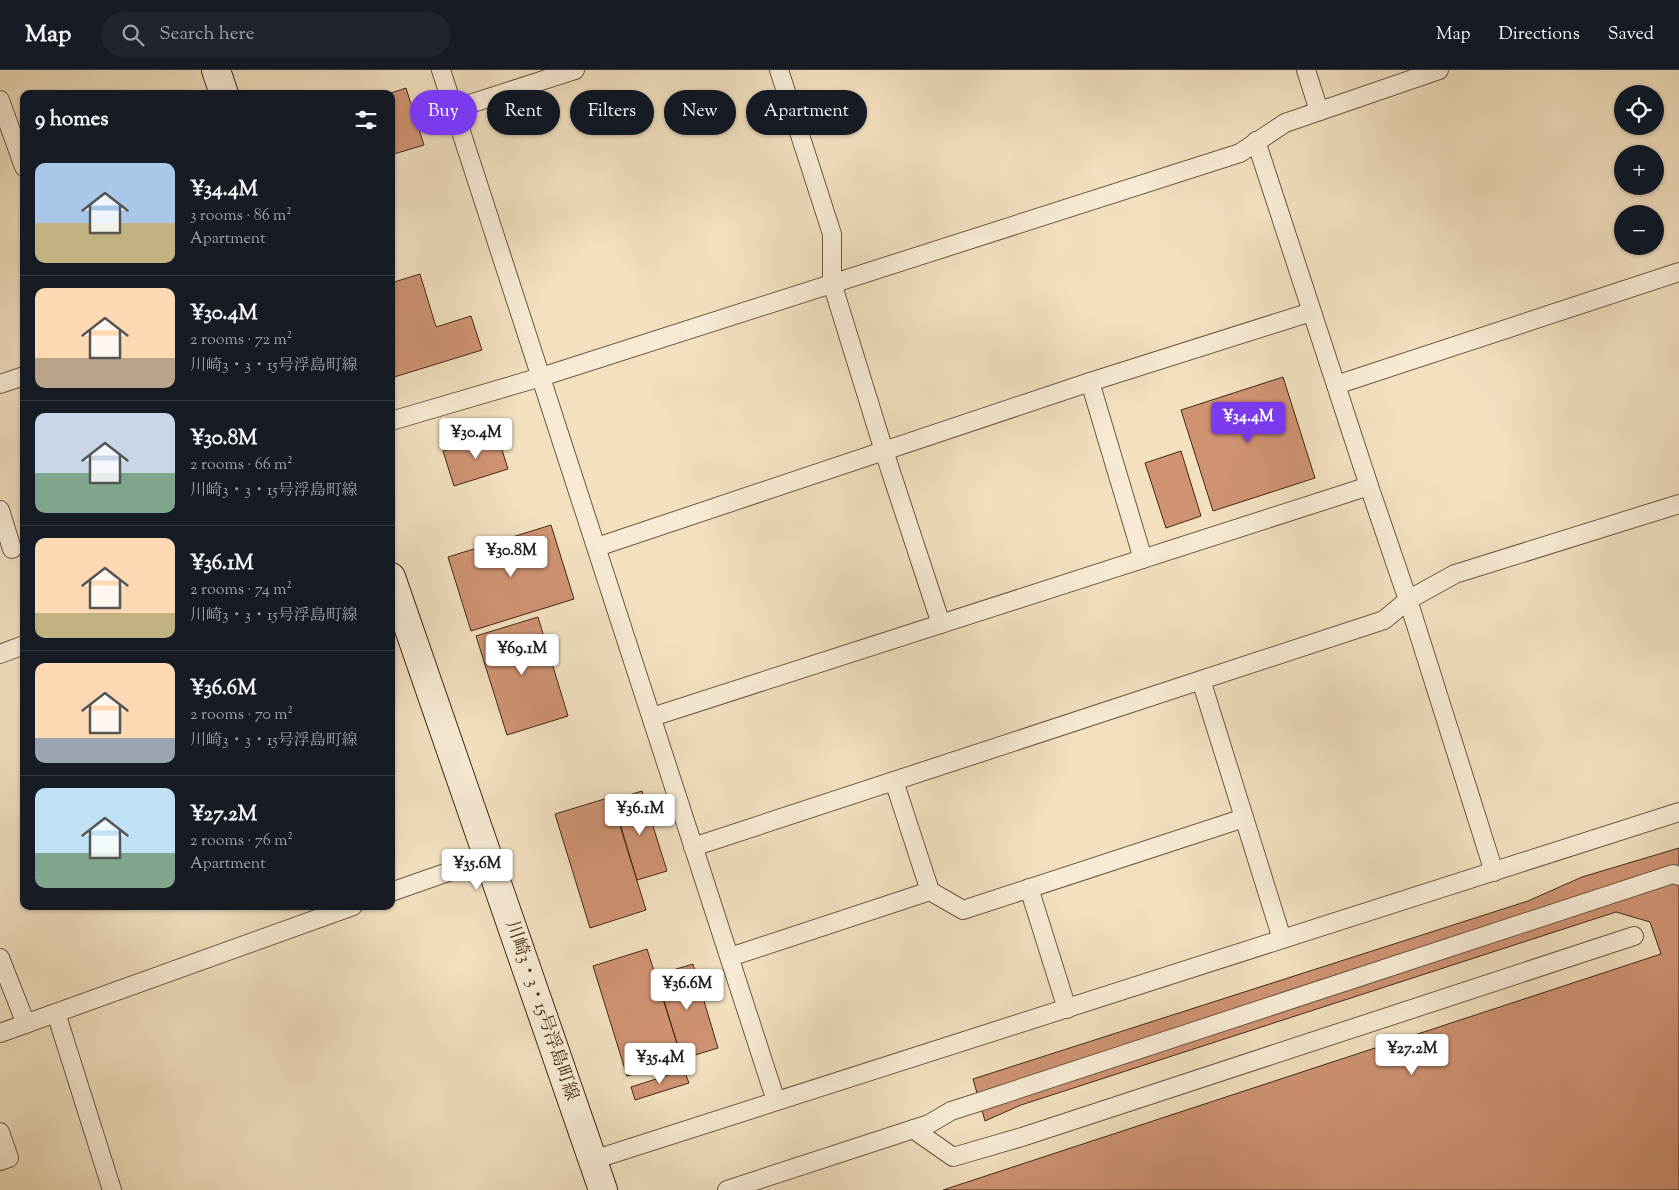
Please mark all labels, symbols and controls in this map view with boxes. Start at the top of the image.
search box [101,12,451,57]
text: Map [25,18,71,52]
icon: search [119,21,147,49]
text: Search here [159,21,255,48]
text: Map [1436,22,1471,48]
text: Directions [1499,22,1580,48]
text: Saved [1608,22,1654,48]
map controls [1614,85,1664,255]
button: locate [1614,85,1664,135]
chip: Buy [410,90,477,135]
chip: Rent [487,90,560,135]
chip: Filters [570,90,654,135]
chip: New [664,90,736,135]
chip: Apartment [746,90,867,135]
text: 9 homes [35,105,108,135]
icon: filters [352,106,380,134]
button: + [1614,145,1664,195]
text: ¥34.4M [190,175,258,205]
icon: home [75,183,135,243]
text: 3 rooms · 86 m² [190,205,292,228]
button: − [1614,205,1664,255]
text: Apartment [190,228,266,251]
text: ¥30.4M [190,299,258,329]
icon: home [75,308,135,368]
text: 2 rooms · 72 m² [190,329,292,352]
text: 川崎3・3・15号浮島町線 [190,355,358,378]
pin: ¥34.4M [1207,402,1289,444]
text: ¥34.4M [1222,406,1274,429]
pin: ¥30.4M [435,418,517,460]
text: ¥30.4M [450,422,502,445]
text: ¥30.8M [190,424,257,454]
icon: home [75,433,135,493]
text: 2 rooms · 66 m² [190,454,293,477]
text: 川崎3・3・15号浮島町線 [190,480,358,503]
pin: ¥30.8M [470,536,552,578]
text: ¥30.8M [485,540,537,563]
text: ¥36.1M [190,549,254,579]
icon: home [75,558,135,618]
text: 2 rooms · 74 m² [190,579,292,602]
text: 川崎3・3・15号浮島町線 [190,605,358,628]
pin: ¥69.1M [481,634,563,676]
text: ¥69.1M [497,638,547,661]
text: ¥36.6M [190,674,256,704]
icon: home [75,683,135,743]
text: 2 rooms · 70 m² [190,704,293,727]
text: 川崎3・3・15号浮島町線 [190,730,358,753]
pin: ¥36.1M [599,794,681,836]
text: ¥36.1M [616,798,664,821]
text: ¥27.2M [190,800,257,830]
icon: home [75,808,135,868]
text: 2 rooms · 76 m² [190,830,293,853]
pin: ¥35.6M [436,848,518,891]
text: Apartment [190,853,266,876]
text: ¥35.6M [453,853,501,876]
street label: 川崎3・3・15号浮島町線 [498,917,584,1105]
pin: ¥36.6M [646,968,728,1011]
text: ¥36.6M [662,973,712,996]
pin: ¥27.2M [1371,1034,1453,1076]
text: ¥27.2M [1386,1038,1438,1061]
pin: ¥35.4M [619,1042,701,1085]
text: ¥35.4M [635,1047,685,1070]

